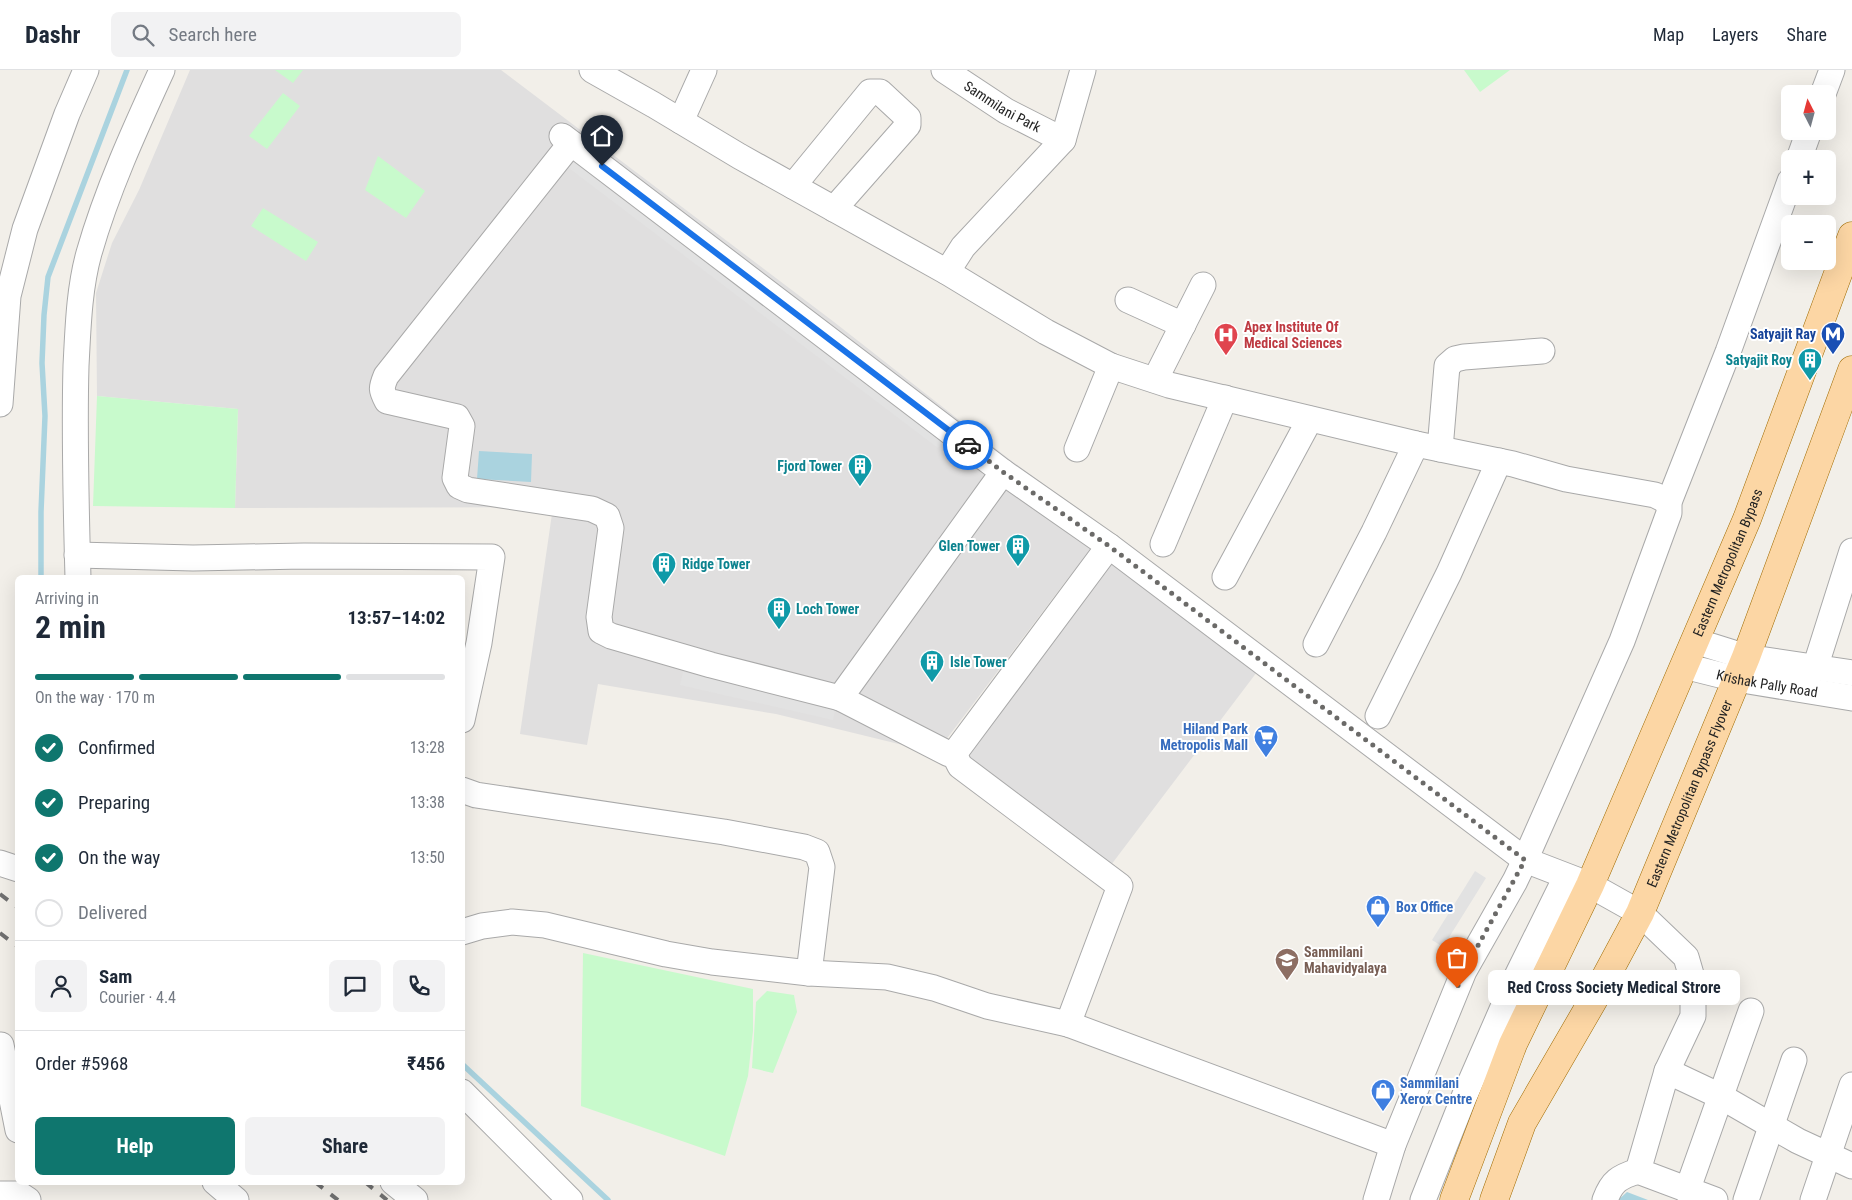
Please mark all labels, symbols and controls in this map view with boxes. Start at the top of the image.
search box [111,12,461,57]
text: Dashr [25,21,81,49]
icon: search [129,21,157,49]
text: Search here [169,23,257,46]
text: Map [1653,24,1684,45]
text: Layers [1712,24,1759,45]
text: Share [1787,24,1827,45]
street label: Sammilani Park [961,78,1044,136]
north arrow [1781,85,1836,140]
map controls [1781,85,1836,270]
pin [581,115,623,166]
icon: home [588,122,616,150]
button: + [1781,150,1836,205]
button: − [1781,215,1836,270]
place label: Apex Institute Of Medical Sciences [1244,319,1342,351]
metro station icon: Satyajit Ray [1820,321,1846,355]
hospital icon: Apex Institute Of Medical Sciences [1213,322,1239,356]
place label: Satyajit Ray [1750,326,1817,342]
building icon: Satyajit Roy [1797,347,1823,381]
place label: Satyajit Roy [1726,352,1793,368]
courier [943,420,993,470]
icon: car [954,431,982,459]
building icon: Fjord Tower [847,453,873,487]
place label: Fjord Tower [777,458,842,474]
street label: Eastern Metropolitan Bypass [1690,487,1766,639]
building icon: Glen Tower [1005,533,1031,567]
place label: Glen Tower [939,538,1000,554]
building icon: Ridge Tower [651,551,677,585]
place label: Ridge Tower [682,556,751,572]
text: Arriving in [35,589,99,608]
building icon: Loch Tower [766,596,792,630]
place label: Loch Tower [796,601,860,617]
text: 13:57–14:02 [347,606,445,629]
text: 2 min [35,608,106,646]
building icon: Isle Tower [919,649,945,683]
place label: Isle Tower [950,654,1007,670]
street label: Krishak Pally Road [1715,666,1819,700]
text: On the way · 170 m [35,688,155,707]
street label: Eastern Metropolitan Bypass Flyover [1644,698,1735,890]
place label: Hiland Park Metropolis Mall [1160,721,1248,753]
supermarket icon: Hiland Park Metropolis Mall [1253,724,1279,758]
icon: check [35,734,63,762]
text: Confirmed [78,736,155,759]
text: 13:28 [410,738,445,757]
icon: check [35,789,63,817]
text: Preparing [78,791,150,814]
text: 13:38 [410,793,445,812]
icon: check [35,844,63,872]
text: On the way [78,846,160,869]
text: 13:50 [410,848,445,867]
shop icon: Box Office [1365,894,1391,928]
place label: Box Office [1396,899,1454,915]
text: Delivered [78,901,147,924]
pin [1436,937,1478,988]
place label: Sammilani Mahavidyalaya [1304,944,1387,976]
icon: bag [1443,944,1471,972]
school or university icon: Sammilani Mahavidyalaya [1274,947,1300,981]
button: person [35,960,87,1012]
button: chat [329,960,381,1012]
button: phone [393,960,445,1012]
text: Sam [99,965,132,988]
callout: Red Cross Society Medical Strore [1487,970,1740,1006]
text: Red Cross Society Medical Strore [1507,978,1721,997]
text: Courier · 4.4 [99,988,176,1007]
text: Order #5968 [35,1052,128,1075]
text: ₹456 [407,1052,445,1075]
place label: Sammilani Xerox Centre [1400,1075,1472,1107]
shop icon: Sammilani Xerox Centre [1370,1078,1396,1112]
button: Help [35,1117,235,1175]
button: Share [245,1117,445,1175]

